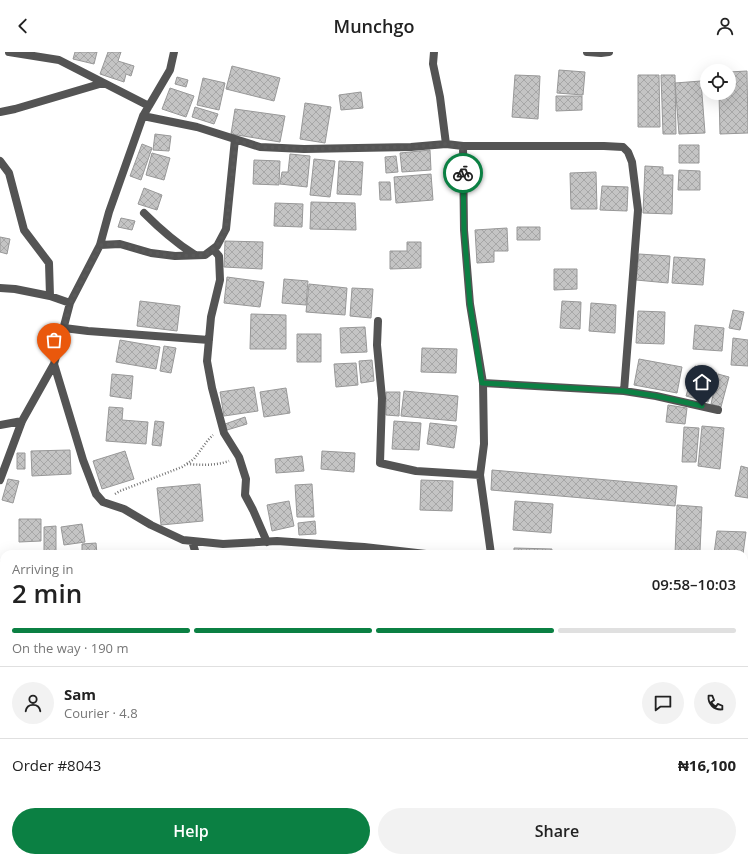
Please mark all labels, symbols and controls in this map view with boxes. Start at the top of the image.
text: Munchgo [334,14,414,38]
icon: back [12,15,34,37]
icon: person [714,15,736,37]
map controls [700,64,736,100]
button: locate [700,64,736,100]
courier [443,153,483,193]
icon: bike [452,162,474,184]
pin [37,323,71,364]
icon: bag [43,329,65,351]
pin [685,365,719,406]
icon: home [691,371,713,393]
text: Arriving in [12,560,74,578]
text: 09:58–10:03 [652,574,736,594]
text: 2 min [12,575,82,611]
text: On the way · 190 m [12,639,128,657]
button: person [12,682,54,724]
button: chat [642,682,684,724]
button: phone [694,682,736,724]
text: Sam [64,684,96,704]
text: Courier · 4.8 [64,704,138,722]
text: Order #8043 [12,755,101,775]
text: ₦16,100 [678,755,736,775]
button: Help [12,808,370,854]
button: Share [378,808,736,854]

